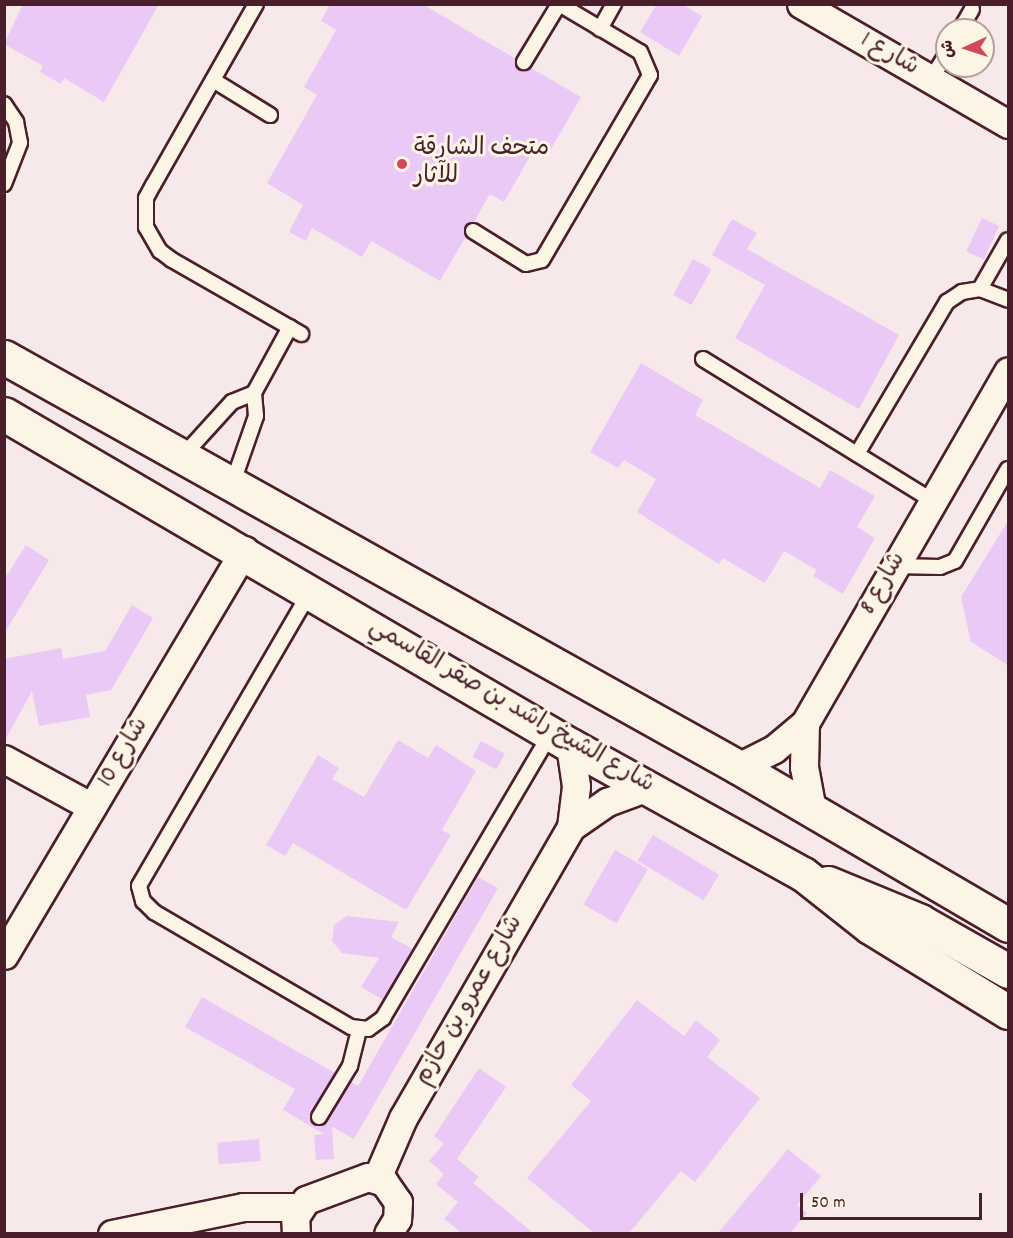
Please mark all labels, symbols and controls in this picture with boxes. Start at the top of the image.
north arrow [935,18,995,78]
street label: شارع 1 [855,27,923,83]
text: ش [937,39,960,58]
place label: متحف الشارقة للآثار [414,136,549,192]
marker: متحف الشارقة للآثار [395,157,409,171]
street label: شارع 8 [855,548,913,620]
street label: شارع الشيخ راشد بن صقر القاسمي [363,613,659,801]
street label: شارع 10 [92,713,156,793]
street label: شارع عمرو بن حازم [410,911,530,1091]
scale bar [803,1181,984,1219]
text: 50 m [811,1191,846,1216]

